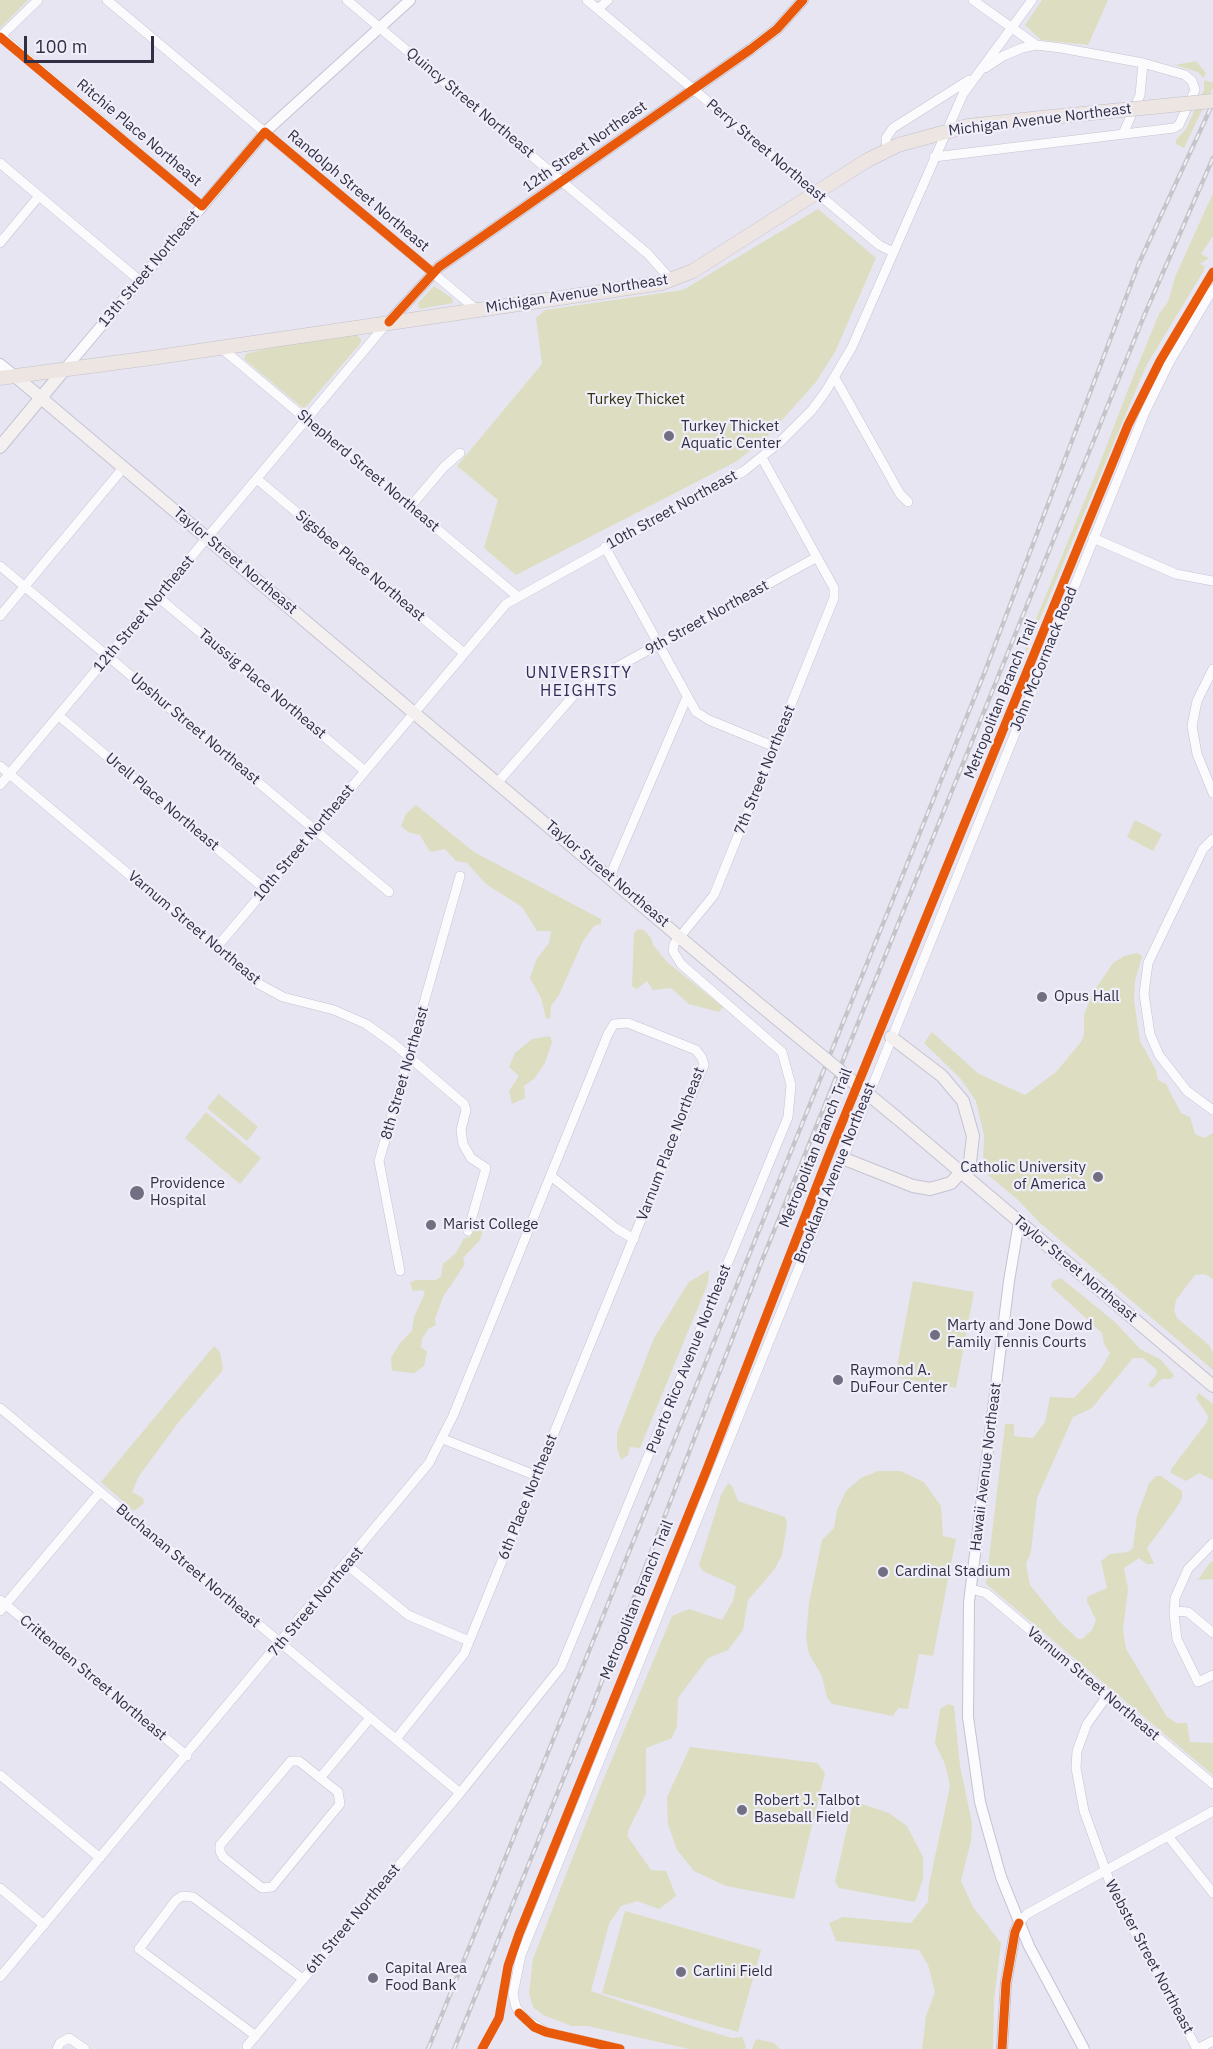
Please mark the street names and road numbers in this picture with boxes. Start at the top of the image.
street label: Quincy Street Northeast [402,44,538,162]
street label: Ritchie Place Northeast [73,75,205,191]
street label: Perry Street Northeast [702,96,830,206]
street label: 12th Street Northeast [520,97,650,197]
street label: Michigan Avenue Northeast [947,100,1133,140]
street label: Randolph Street Northeast [283,126,433,256]
street label: 13th Street Northeast [95,207,203,331]
street label: Michigan Avenue Northeast [485,271,669,317]
street label: Shepherd Street Northeast [293,406,443,536]
street label: 10th Street Northeast [603,466,741,554]
street label: Taylor Street Northeast [169,504,301,618]
street label: Sigsbee Place Northeast [291,506,429,626]
street label: 12th Street Northeast [90,552,198,676]
street label: 9th Street Northeast [642,577,772,659]
street label: John McCormack Road [1007,584,1081,734]
street label: Metropolitan Branch Trail [961,617,1041,781]
street label: Taussig Place Northeast [194,625,330,743]
street label: Upshur Street Northeast [126,669,264,789]
street label: 7th Street Northeast [731,703,799,837]
street label: Urell Place Northeast [101,749,223,855]
street label: 10th Street Northeast [250,781,358,905]
street label: Taylor Street Northeast [541,817,673,931]
street label: Varnum Street Northeast [124,867,264,989]
street label: 8th Street Northeast [377,1004,433,1142]
street label: Varnum Place Northeast [633,1065,709,1223]
street label: Metropolitan Branch Trail [776,1066,856,1230]
street label: Brookland Avenue Northeast [790,1080,880,1266]
street label: Taylor Street Northeast [1009,1212,1141,1326]
street label: Puerto Rico Avenue Northeast [643,1262,735,1456]
street label: Hawaii Avenue Northeast [967,1382,1005,1552]
street label: 6th Place Northeast [495,1432,561,1562]
street label: Buchanan Street Northeast [112,1500,264,1632]
street label: Metropolitan Branch Trail [597,1518,677,1682]
street label: 7th Street Northeast [265,1543,367,1661]
street label: Crittenden Street Northeast [16,1611,170,1745]
street label: Varnum Street Northeast [1023,1623,1163,1745]
street label: 6th Street Northeast [302,1860,404,1978]
street label: Webster Street Northeast [1101,1877,1197,2037]

